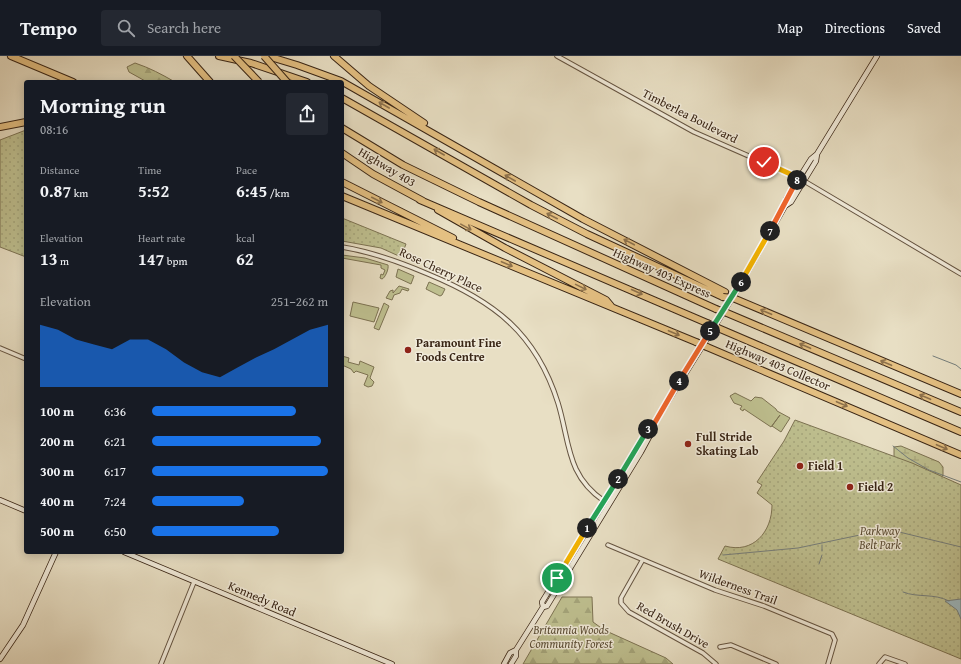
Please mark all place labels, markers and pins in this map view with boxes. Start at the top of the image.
pin [747,145,781,179]
pin: 8 [787,170,807,190]
pin: 7 [760,221,780,241]
pin: 6 [731,272,751,292]
pin: 5 [700,321,720,341]
place label: Paramount Fine Foods Centre [416,334,502,365]
marker: Paramount Fine Foods Centre [403,345,413,355]
pin: 4 [669,371,689,391]
pin: 3 [638,419,658,439]
place label: Full Stride Skating Lab [696,428,759,459]
marker: Full Stride Skating Lab [683,439,693,449]
place label: Field 1 [808,457,843,474]
marker: Field 1 [795,461,805,471]
pin: 2 [608,469,628,489]
place label: Field 2 [858,478,893,495]
marker: Field 2 [845,482,855,492]
pin: 1 [577,518,597,538]
pin [540,561,574,595]

